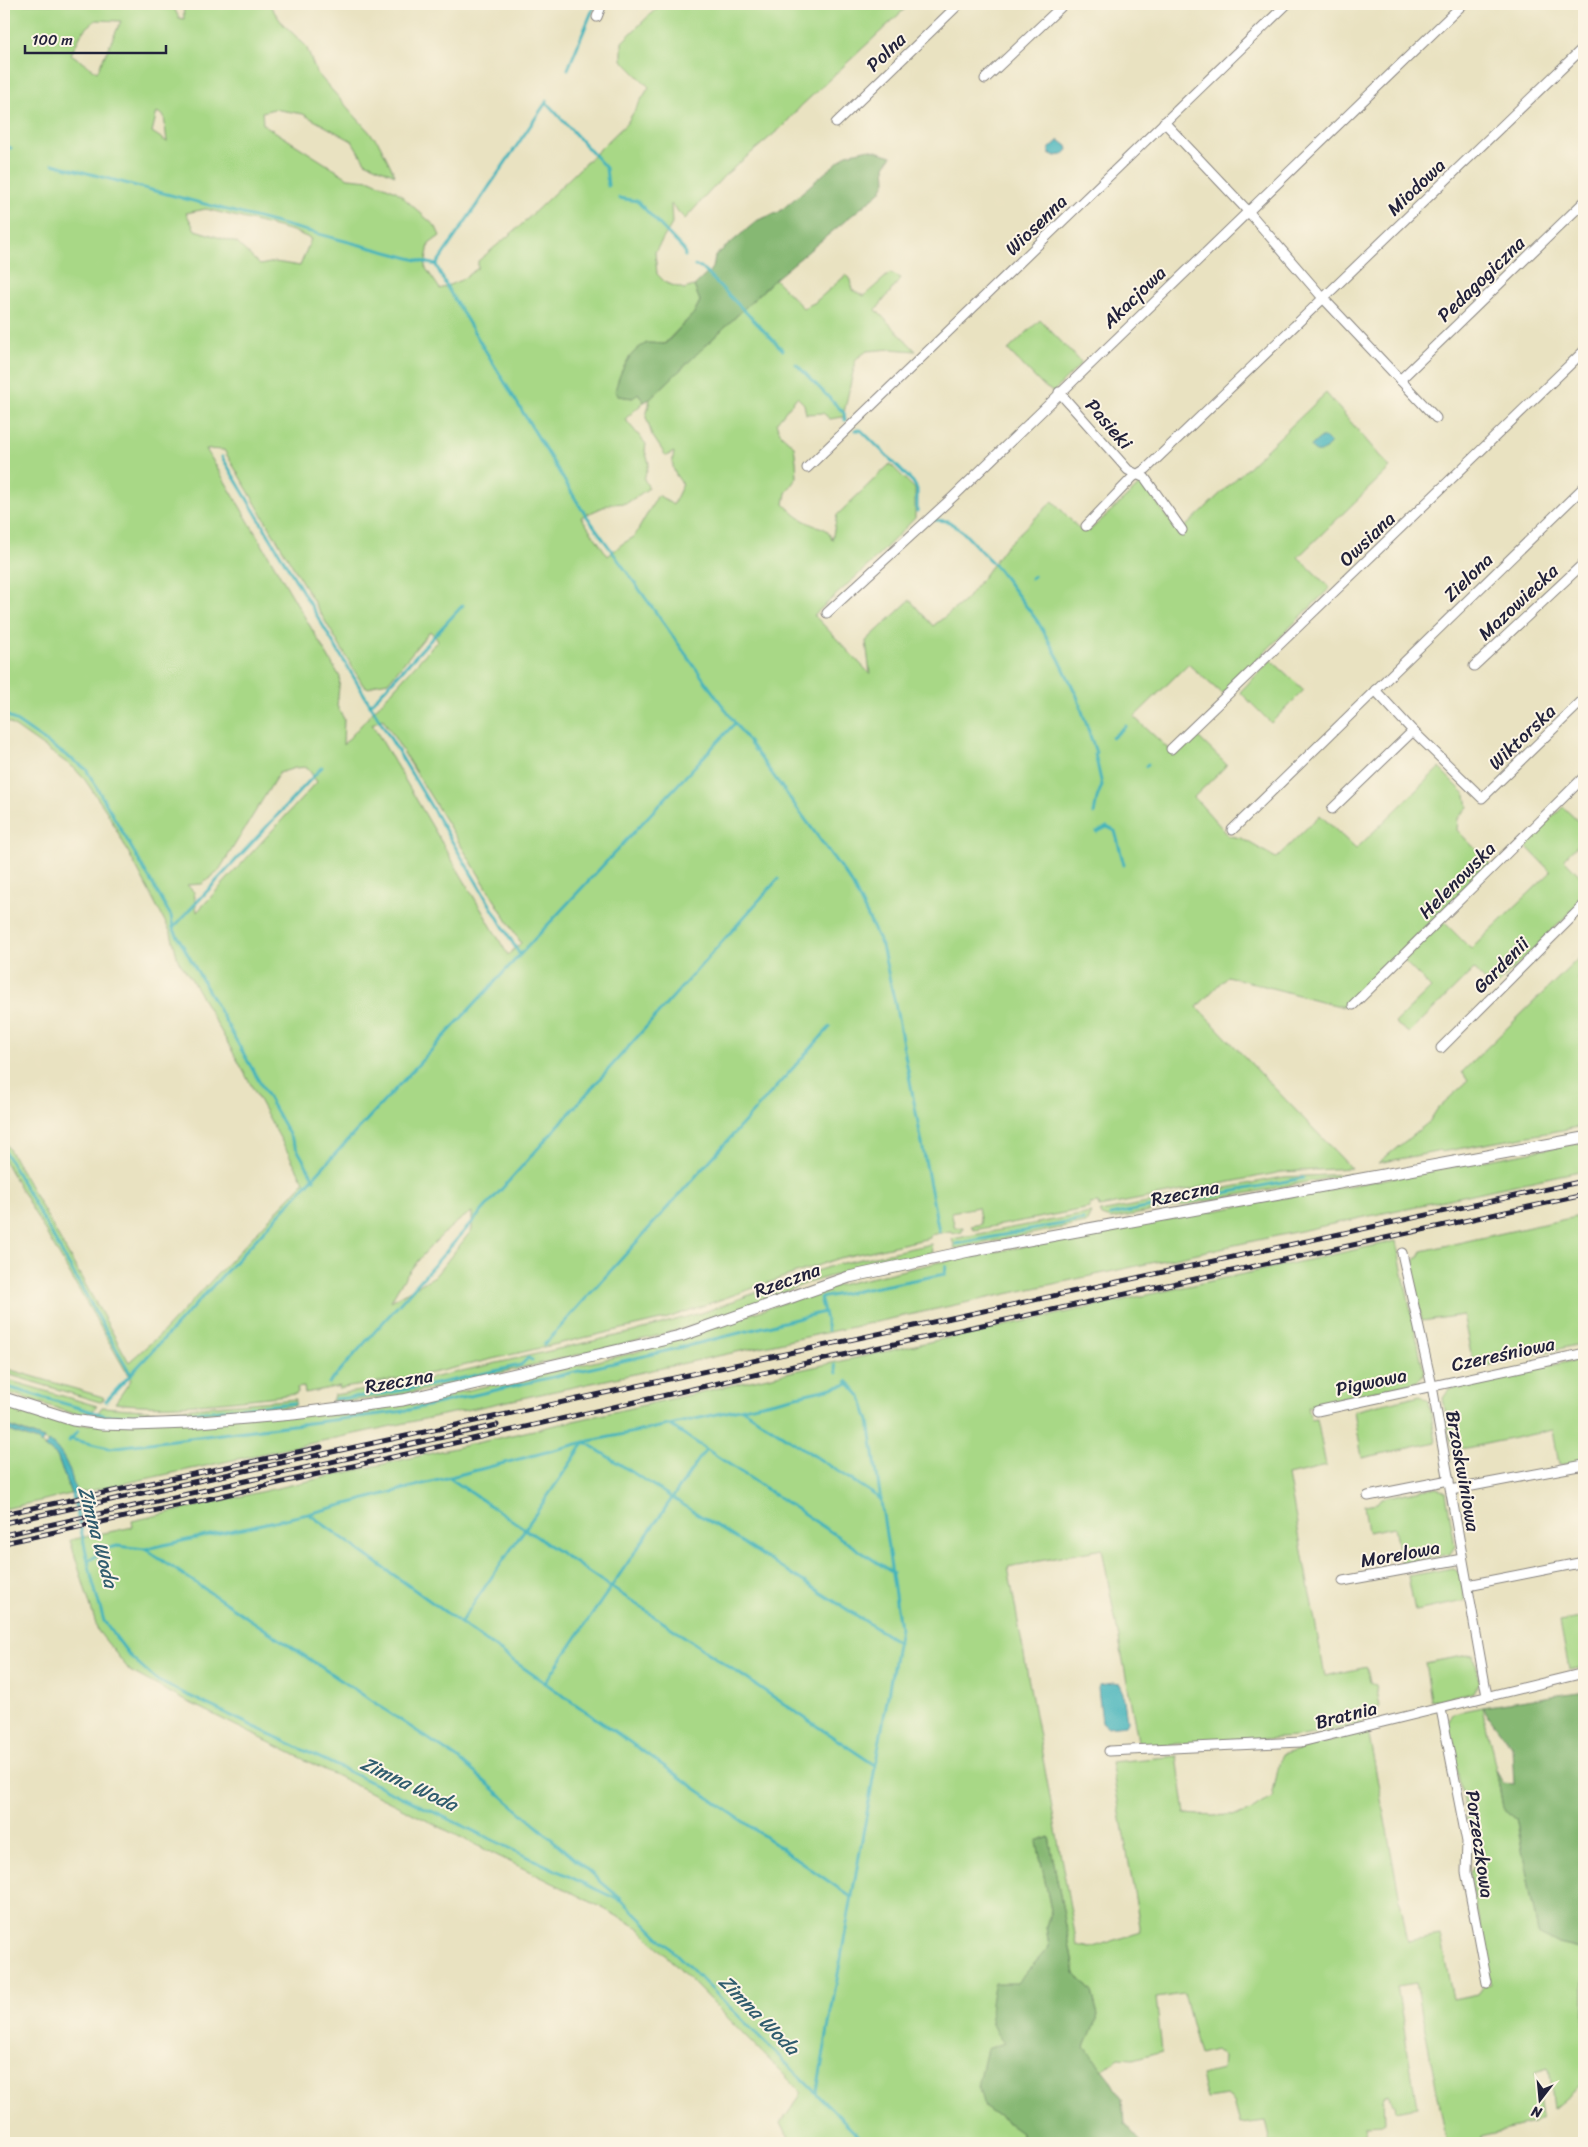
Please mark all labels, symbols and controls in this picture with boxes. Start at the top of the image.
scale bar [25,22,166,54]
street label: Polna [858,24,914,80]
text: 100 m [32,27,73,53]
street label: Miodowa [1378,150,1454,224]
street label: Wiosenna [997,186,1076,264]
street label: Pedagogiczna [1429,228,1533,330]
street label: Akacjowa [1093,257,1174,337]
street label: Pasieki [1077,391,1141,458]
street label: Owsiana [1331,503,1404,575]
street label: Zielona [1435,544,1501,610]
street label: Mazowiecka [1470,555,1567,648]
street label: Wiktorska [1480,696,1564,778]
street label: Helenowska [1410,833,1504,927]
street label: Gardenii [1465,928,1538,1001]
street label: Rzeczna [1148,1170,1222,1216]
street label: Rzeczna [749,1253,825,1307]
street label: Czereśniowa [1448,1327,1558,1381]
street label: Pigwowa [1332,1358,1410,1406]
street label: Rzeczna [362,1359,436,1403]
street label: Brzoskwiniowa [1436,1408,1490,1535]
water label: Zimna Woda [68,1482,129,1594]
street label: Morelowa [1358,1531,1443,1577]
street label: Bratnia [1312,1691,1381,1739]
water label: Zimna Woda [354,1746,465,1823]
street label: Porzeczkowa [1456,1788,1504,1900]
water label: Zimna Woda [710,1966,810,2066]
north arrow [1516,2074,1566,2124]
text: N [1528,2099,1546,2126]

